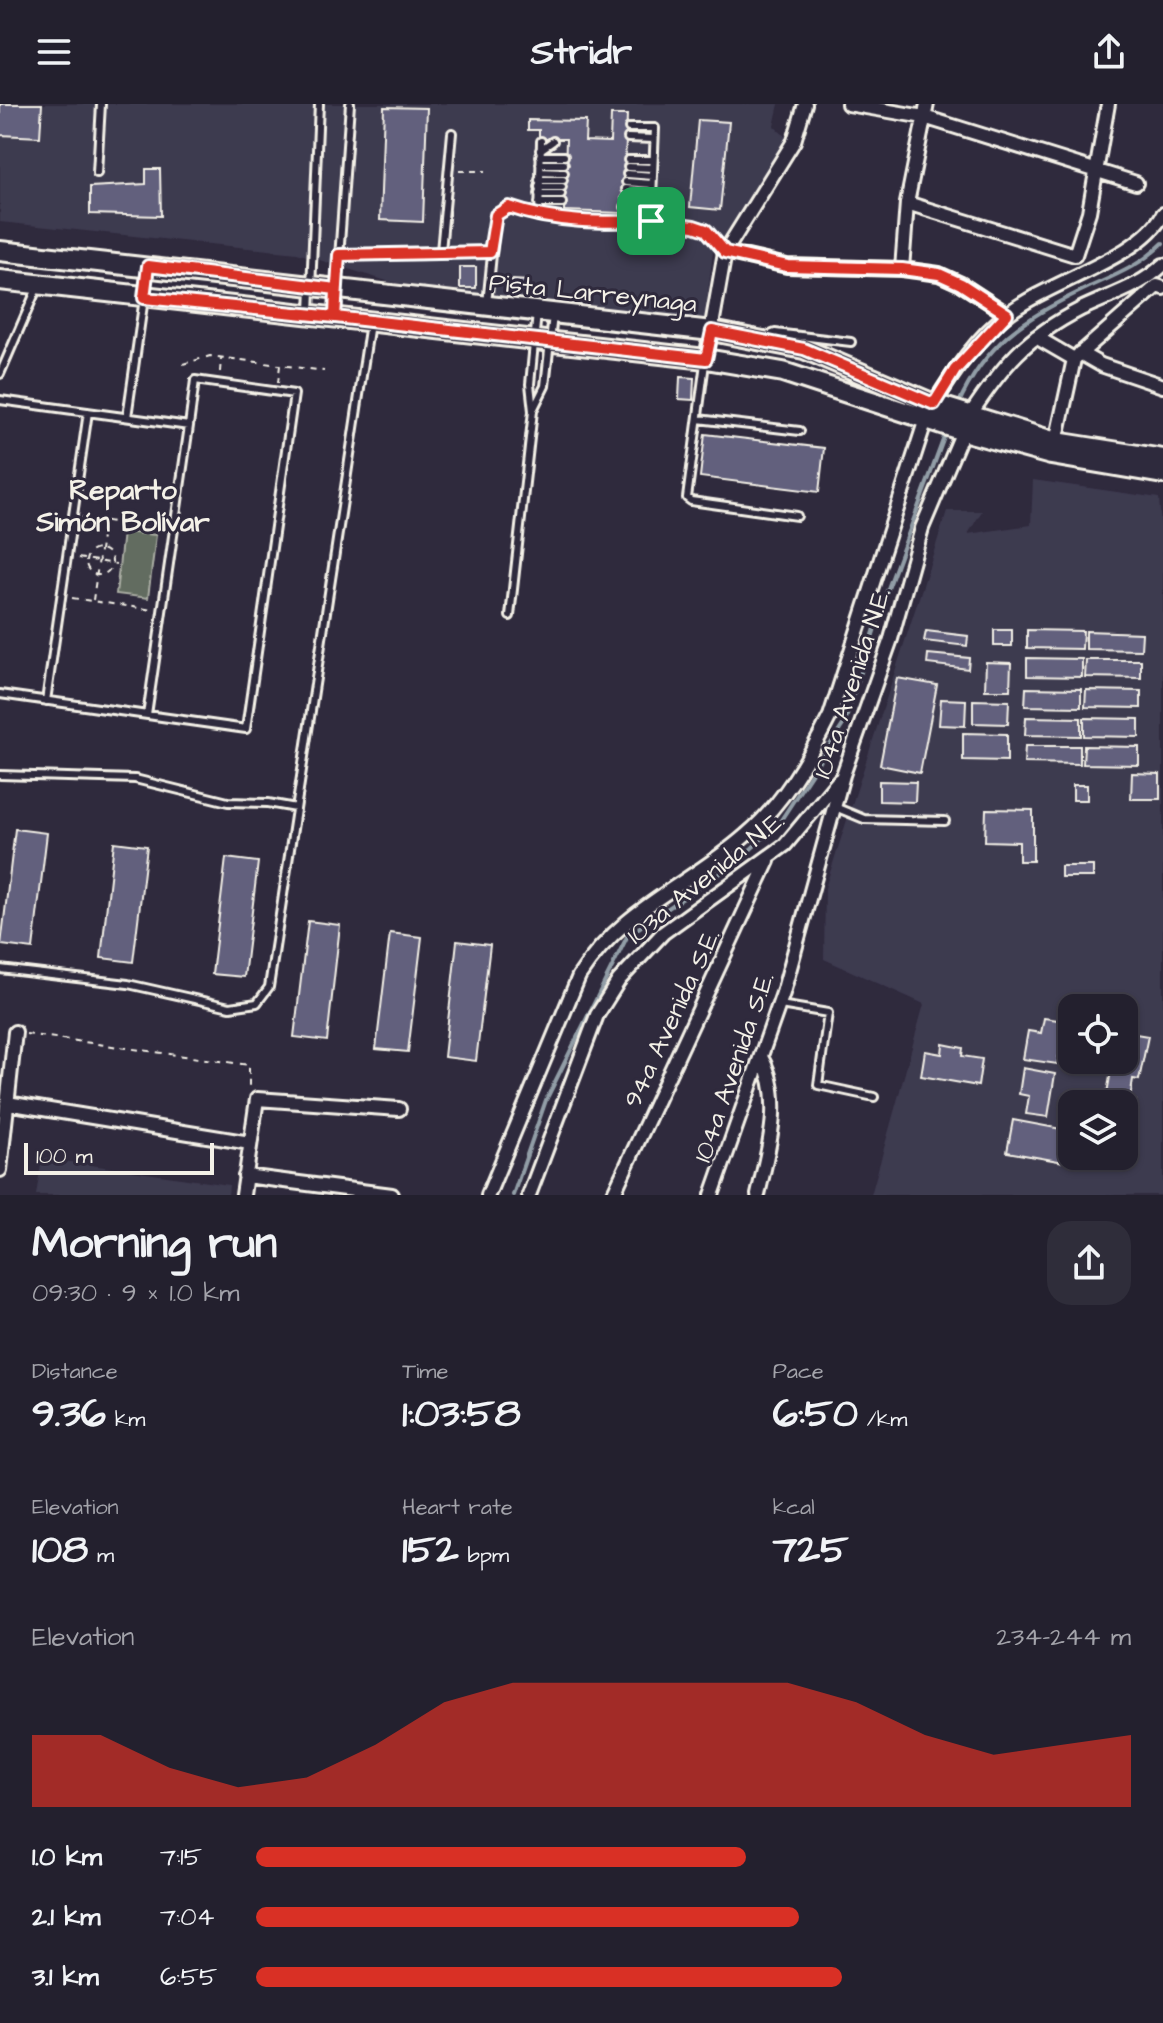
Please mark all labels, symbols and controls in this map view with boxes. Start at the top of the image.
text: Stridr [531,27,632,78]
icon: menu [32,30,76,74]
icon: share [1087,30,1131,74]
pin [617,187,685,255]
icon: arrive [629,199,673,243]
street label: Pista Larreynaga [487,264,699,324]
district label: Reparto Simón Bolívar [35,471,210,542]
street label: 104a Avenida N.E. [804,584,900,783]
street label: 103a Avenida N.E. [619,803,792,953]
street label: 94a Avenida S.E. [615,923,729,1114]
street label: 104a Avenida S.E. [685,968,783,1167]
map controls [1058,994,1138,1170]
button: locate [1058,994,1138,1074]
button: layers [1058,1090,1138,1170]
scale bar [24,1139,214,1175]
text: 100 m [36,1141,93,1172]
text: Morning run [32,1214,277,1275]
button: share [1047,1221,1131,1305]
text: 09:30 · 9 × 1.0 km [32,1275,240,1311]
text: Distance [32,1356,118,1387]
text: Time [402,1356,448,1387]
text: Pace [773,1356,824,1387]
text: 9.36 [32,1387,106,1442]
text: 1:03:58 [402,1387,521,1442]
text: 6:50 [773,1387,858,1442]
text: km [106,1404,145,1435]
text: /km [858,1404,907,1435]
text: Elevation [32,1492,119,1523]
text: Heart rate [402,1492,513,1523]
text: kcal [773,1492,815,1523]
text: 108 [32,1523,88,1578]
text: 152 [402,1523,459,1578]
text: 725 [773,1523,848,1578]
text: m [88,1540,114,1571]
text: bpm [459,1540,509,1571]
text: Elevation [32,1619,134,1655]
text: 234–244 m [996,1619,1131,1655]
text: 1.0 km [32,1839,102,1875]
text: 7:15 [160,1839,202,1875]
text: 2.1 km [32,1899,100,1935]
text: 7:04 [160,1899,214,1935]
text: 3.1 km [32,1959,99,1995]
text: 6:55 [160,1959,217,1995]

